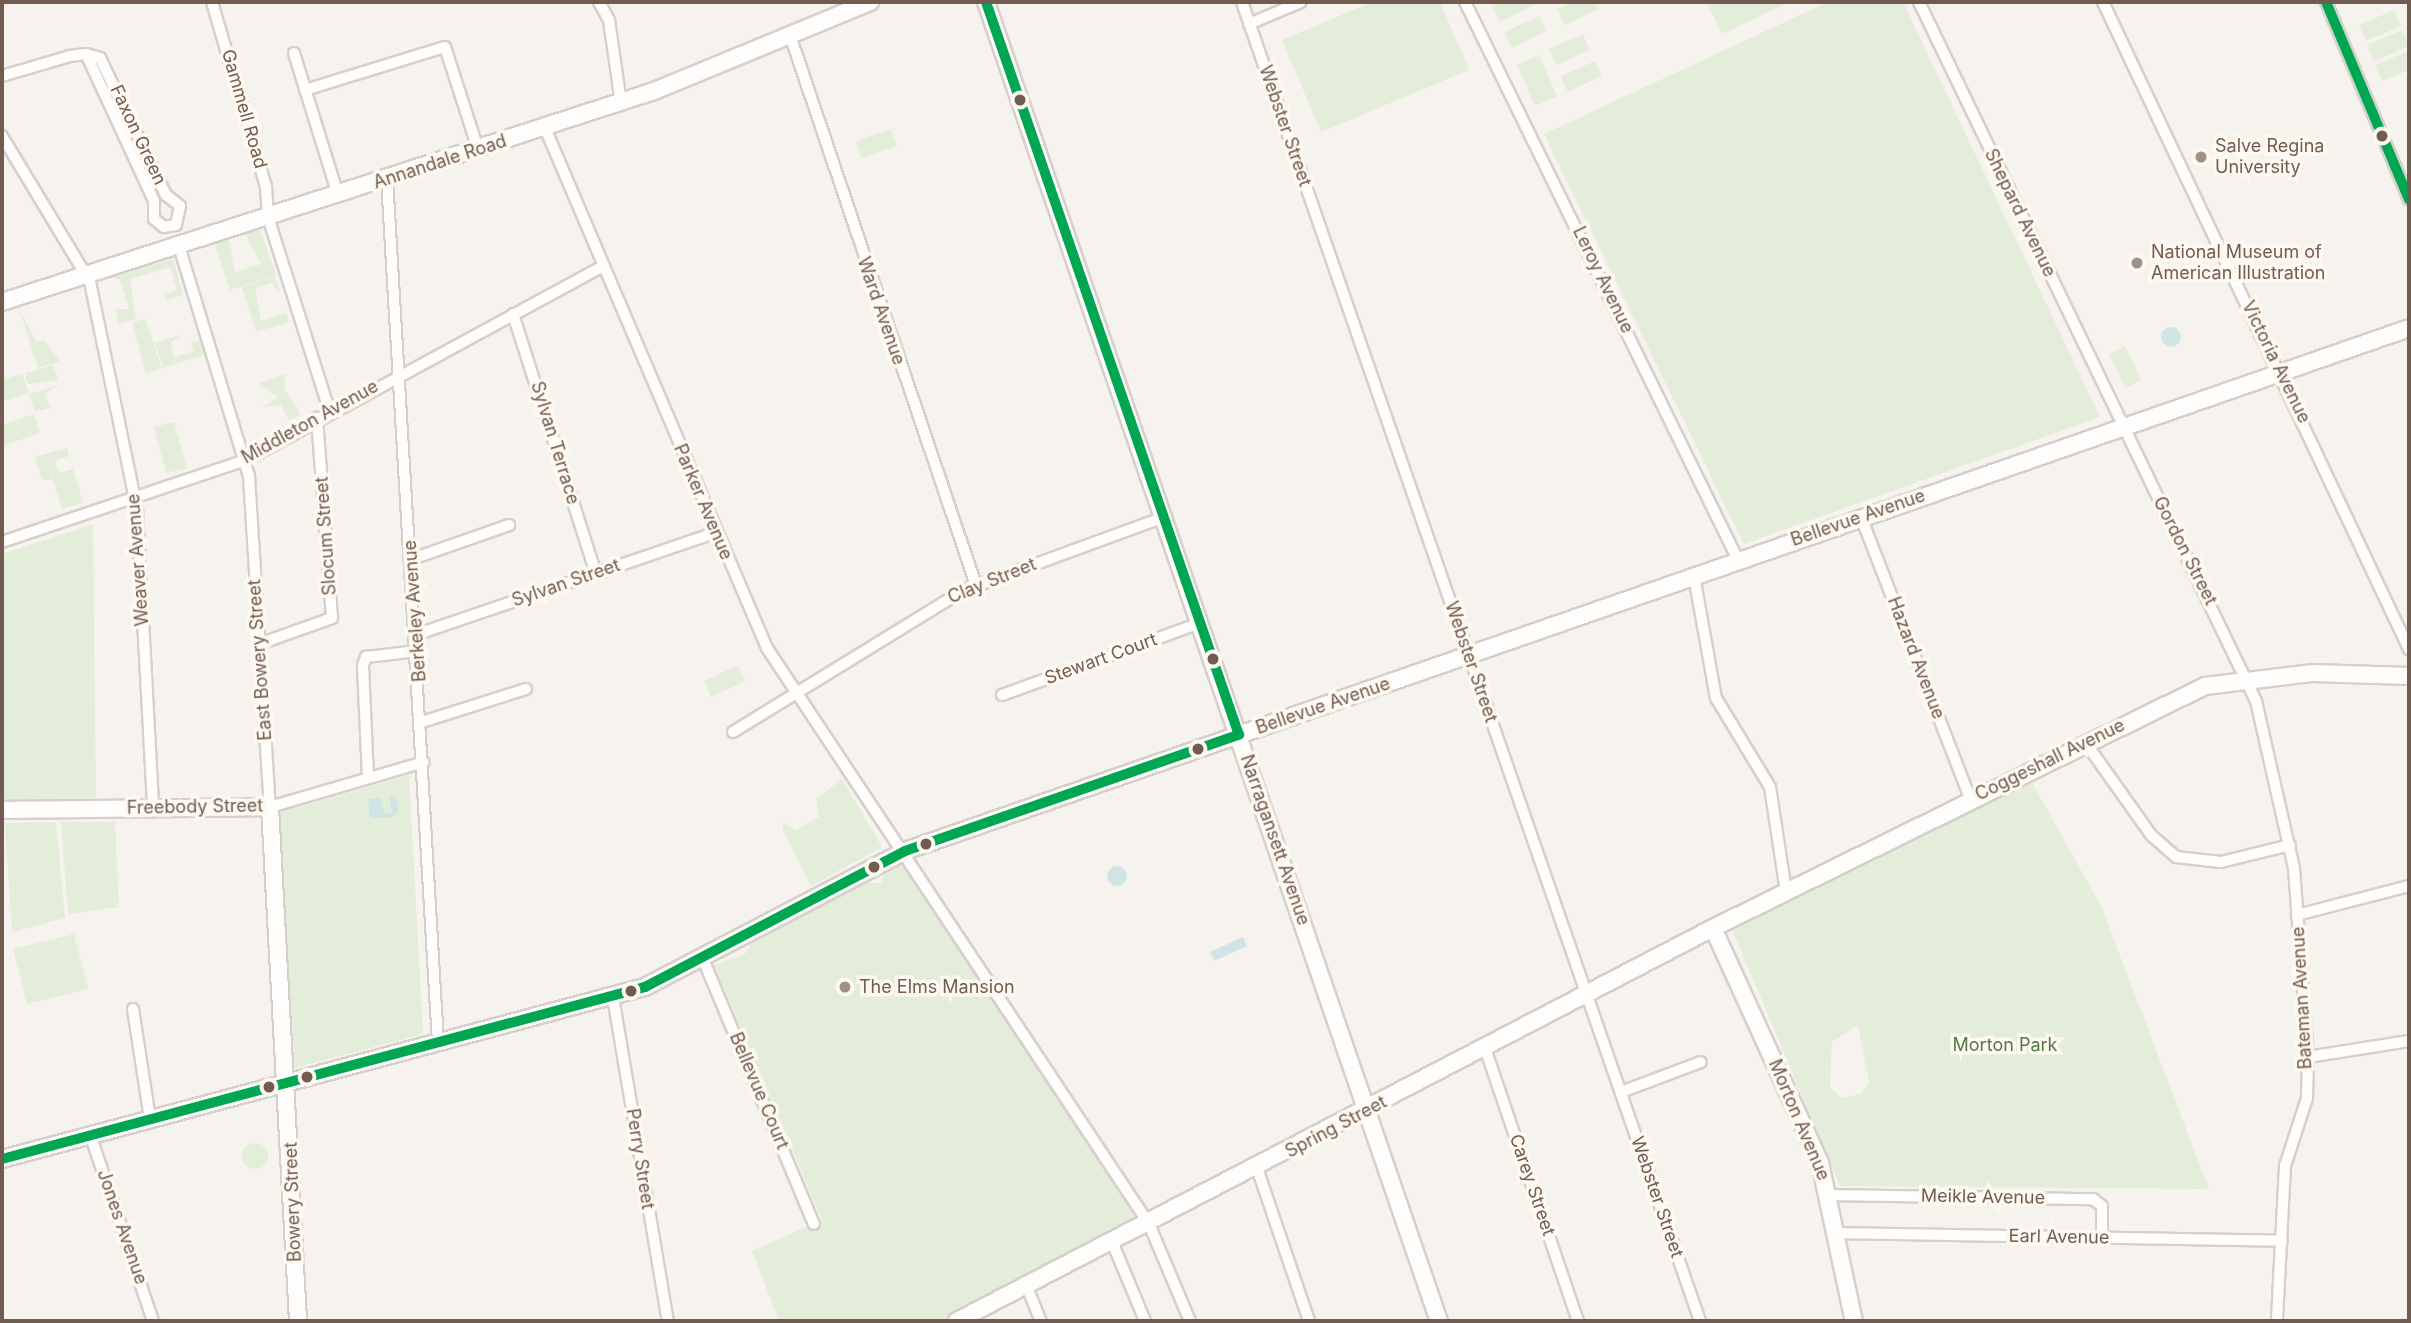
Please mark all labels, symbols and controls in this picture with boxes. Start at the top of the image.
street label: Gammell Road [217,47,271,171]
street label: Webster Street [1254,63,1316,189]
street label: Faxon Green [105,82,171,188]
unlabelled marker [1013,93,1027,107]
unlabelled marker [2375,129,2389,143]
street label: Annandale Road [371,130,509,194]
place label: Salve Regina University [2215,136,2324,178]
street label: Shepard Avenue [1980,145,2060,281]
marker: Salve Regina University [2193,149,2209,165]
street label: Leroy Avenue [1568,223,1638,337]
place label: National Museum of American Illustration [2151,242,2326,284]
street label: Ward Avenue [852,254,910,368]
marker: National Museum of American Illustration [2129,255,2145,271]
street label: Victoria Avenue [2237,297,2315,427]
street label: Middleton Avenue [238,375,382,469]
street label: Sylvan Terrace [526,379,584,507]
street label: Parker Avenue [669,441,737,563]
street label: Slocum Street [311,476,341,596]
street label: Bellevue Avenue [1788,485,1928,551]
street label: Weaver Avenue [123,493,153,627]
street label: Gordon Street [2148,493,2222,609]
street label: Berkeley Avenue [399,539,431,683]
street label: Sylvan Street [509,554,623,612]
street label: Clay Street [945,554,1039,608]
street label: East Bowery Street [244,579,276,741]
street label: Hazard Avenue [1883,594,1949,722]
street label: Webster Street [1440,599,1502,725]
street label: Stewart Court [1042,629,1160,689]
unlabelled marker [1206,652,1220,666]
street label: Bellevue Avenue [1253,673,1393,739]
street label: Coggeshall Avenue [1972,714,2128,806]
unlabelled marker [1191,742,1205,756]
street label: Narragansett Avenue [1236,752,1314,928]
street label: Freebody Street [127,795,263,819]
unlabelled marker [919,837,933,851]
unlabelled marker [867,860,881,874]
street label: Bateman Avenue [2287,926,2317,1070]
place label: The Elms Mansion [859,976,1015,998]
marker: The Elms Mansion [837,979,853,995]
unlabelled marker [624,984,638,998]
street label: Bellevue Court [725,1029,793,1153]
park label: Morton Park [1953,1034,2057,1056]
street label: Morton Avenue [1764,1056,1834,1184]
unlabelled marker [300,1070,314,1084]
unlabelled marker [262,1080,276,1094]
street label: Spring Street [1282,1091,1390,1163]
street label: Perry Street [621,1107,659,1211]
street label: Carey Street [1505,1131,1559,1239]
street label: Webster Street [1626,1134,1688,1260]
street label: Bowery Street [280,1142,306,1262]
street label: Jones Avenue [92,1167,152,1287]
street label: Meikle Avenue [1921,1185,2045,1209]
street label: Earl Avenue [2009,1225,2109,1249]

